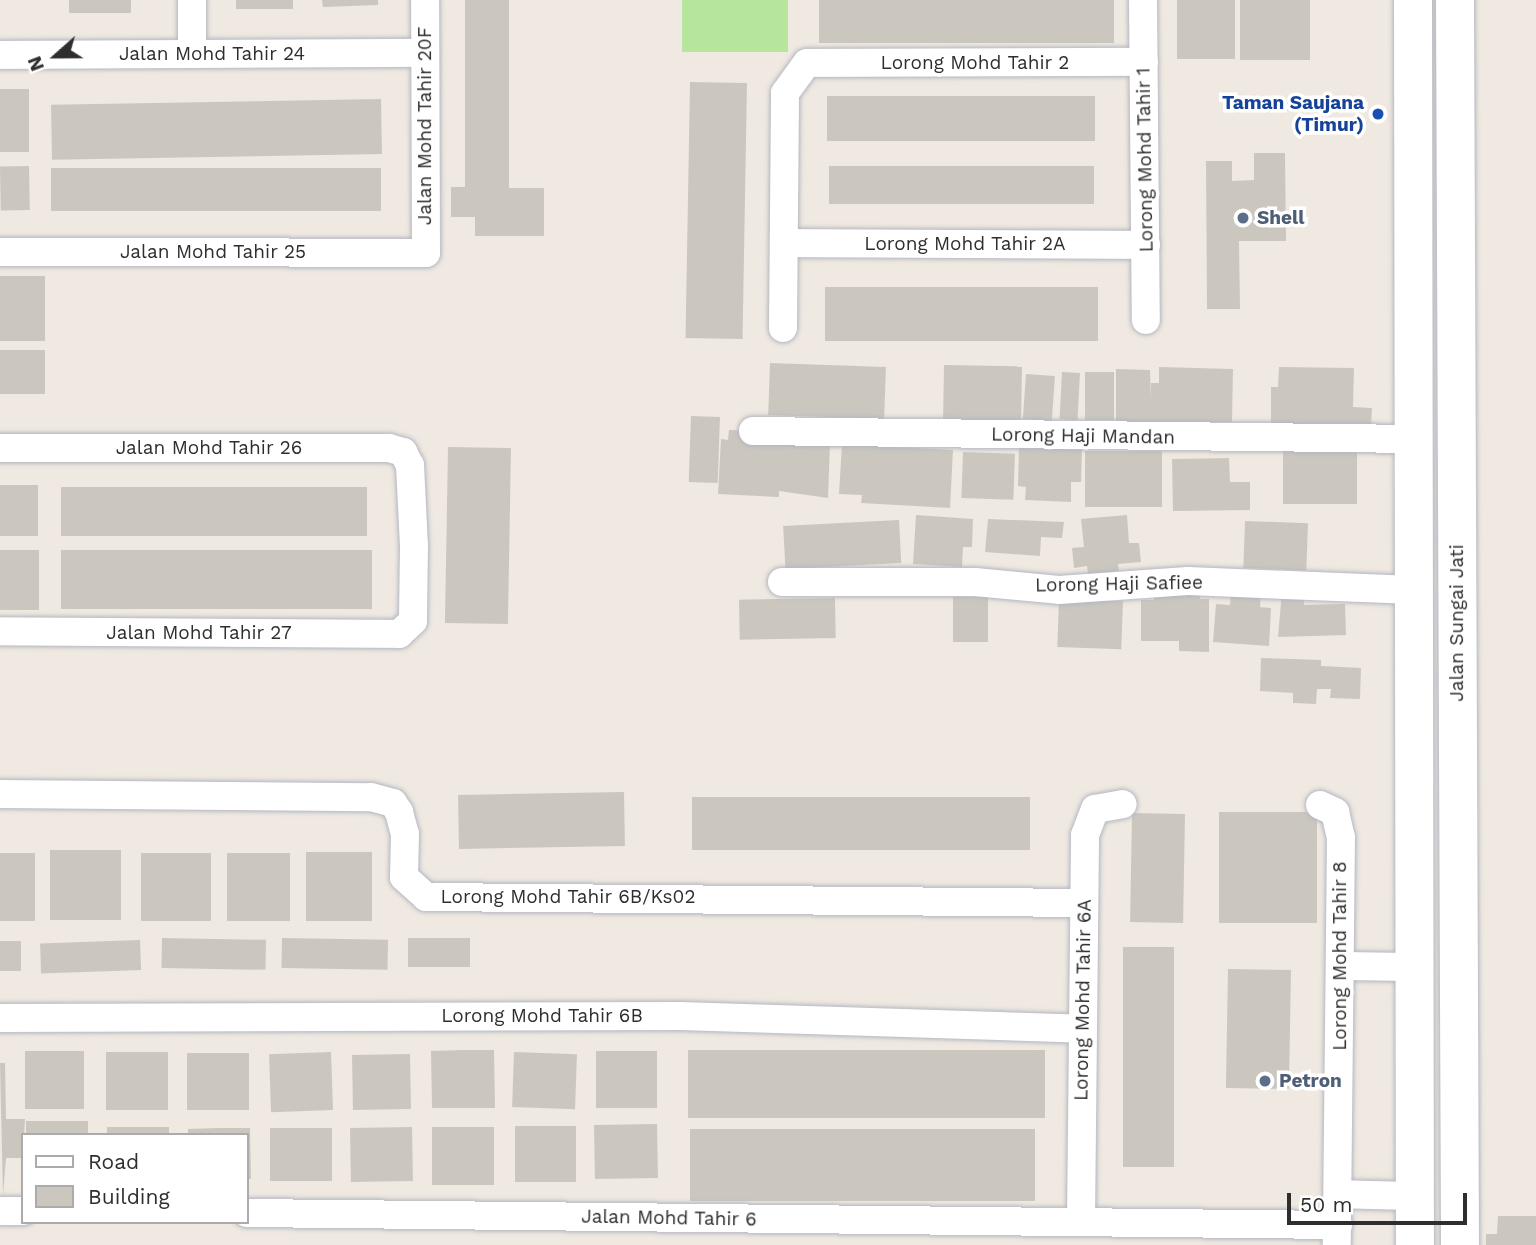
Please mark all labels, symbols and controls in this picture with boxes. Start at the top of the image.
north arrow [21,21,91,91]
street label: Jalan Mohd Tahir 20F [414,26,436,226]
street label: Jalan Mohd Tahir 24 [118,43,306,65]
street label: Lorong Mohd Tahir 2 [880,52,1070,74]
text: N [23,53,49,74]
street label: Lorong Mohd Tahir 1 [1132,67,1158,253]
place label: Taman Saujana (Timur) [1222,92,1364,136]
marker: Taman Saujana (Timur) [1370,106,1386,122]
place label: Shell [1257,207,1304,229]
marker: Shell [1235,210,1251,226]
street label: Lorong Mohd Tahir 2A [864,233,1066,255]
street label: Jalan Mohd Tahir 25 [119,241,307,263]
street label: Lorong Haji Mandan [991,423,1175,449]
street label: Jalan Mohd Tahir 26 [115,437,303,459]
street label: Jalan Sungai Jati [1446,544,1468,702]
street label: Lorong Haji Safiee [1035,571,1203,597]
street label: Jalan Mohd Tahir 27 [106,622,292,644]
street label: Lorong Mohd Tahir 8 [1329,861,1351,1051]
street label: Lorong Mohd Tahir 6B/Ks02 [440,886,696,908]
street label: Lorong Mohd Tahir 6A [1070,898,1096,1102]
street label: Lorong Mohd Tahir 6B [441,1005,643,1027]
place label: Petron [1279,1070,1342,1092]
marker: Petron [1257,1073,1273,1089]
legend [21,1133,248,1224]
text: Road [88,1149,139,1174]
scale bar [1291,1178,1471,1222]
text: Building [88,1184,170,1209]
text: 50 m [1300,1192,1352,1217]
street label: Jalan Mohd Tahir 6 [581,1205,757,1231]

